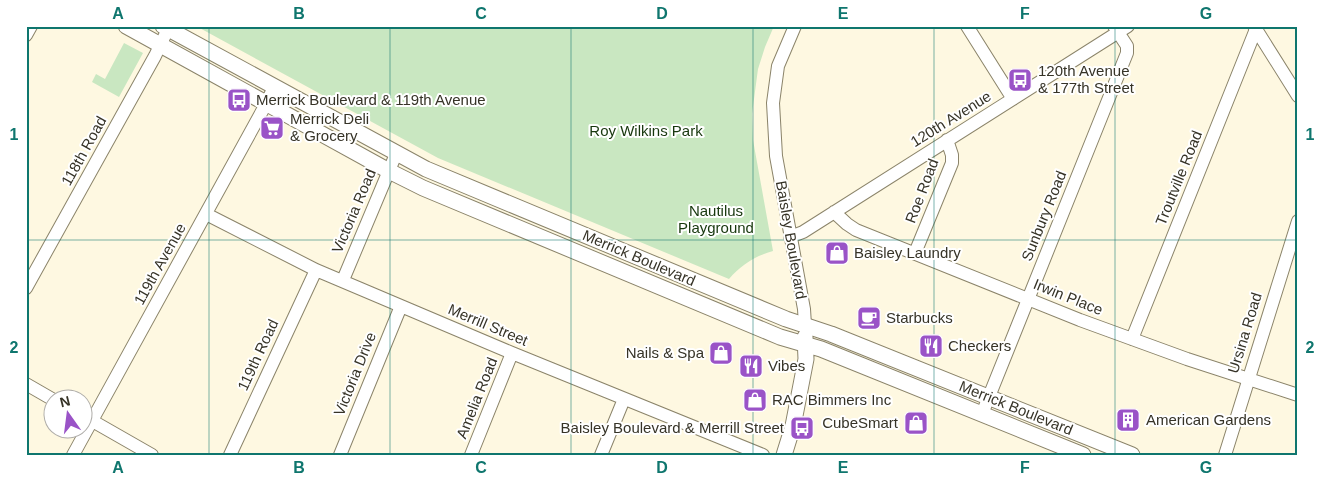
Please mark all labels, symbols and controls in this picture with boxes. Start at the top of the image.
text: A [112,5,124,22]
text: B [293,5,305,22]
text: C [475,5,487,22]
text: D [656,5,668,22]
text: E [838,5,849,22]
text: F [1020,5,1030,22]
text: G [1200,5,1212,22]
place label: 120th Avenue & 177th Street [1038,62,1135,96]
bus stop icon: 120th Avenue & 177th Street [1007,67,1033,93]
bus stop icon: Merrick Boulevard & 119th Avenue [226,87,252,113]
street label: 120th Avenue [907,87,994,150]
place label: Merrick Boulevard & 119th Avenue [256,91,486,108]
place label: Merrick Deli & Grocery [290,110,369,144]
street label: 118th Road [58,113,110,188]
supermarket icon: Merrick Deli & Grocery [259,115,285,141]
park label: Roy Wilkins Park [589,122,703,139]
text: 1 [10,126,19,143]
text: 1 [1306,126,1315,143]
street label: Troutville Road [1152,128,1205,228]
street label: Roe Road [901,156,942,225]
street label: Victoria Road [328,166,379,255]
street label: Sunbury Road [1018,168,1069,263]
street label: Baisley Boulevard [773,179,810,301]
park label: Nautilus Playground [678,202,754,236]
street label: 119th Avenue [130,220,189,307]
street label: Merrick Boulevard [580,226,698,289]
shop icon: Baisley Laundry [824,240,850,266]
place label: Baisley Laundry [854,244,961,261]
street label: Irwin Place [1031,275,1105,318]
street label: Ursina Road [1224,291,1265,375]
street label: Merrill Street [446,300,531,349]
cafe icon: Starbucks [856,305,882,331]
place label: Starbucks [886,309,953,326]
street label: 119th Road [234,317,281,393]
street label: Victoria Drive [330,329,379,418]
restaurant icon: Checkers [918,333,944,359]
place label: Checkers [948,337,1011,354]
text: 2 [10,339,19,356]
text: 2 [1306,339,1315,356]
shop icon: Nails & Spa [708,340,734,366]
place label: Nails & Spa [626,344,705,361]
restaurant icon: Vibes [738,353,764,379]
street label: Amelia Road [453,355,501,441]
place label: Vibes [768,357,805,374]
street label: Merrick Boulevard [957,377,1075,438]
shop icon: RAC Bimmers Inc [742,387,768,413]
north arrow [42,388,92,438]
place label: RAC Bimmers Inc [772,391,892,408]
text: N [58,392,72,410]
building icon: American Gardens [1115,407,1141,433]
shop icon: CubeSmart [903,410,929,436]
place label: American Gardens [1146,411,1271,428]
place label: CubeSmart [822,414,899,431]
bus stop icon: Baisley Boulevard & Merrill Street [789,415,815,441]
place label: Baisley Boulevard & Merrill Street [561,419,785,436]
text: A [112,459,124,476]
text: B [293,459,305,476]
text: C [475,459,487,476]
text: D [656,459,668,476]
text: E [838,459,849,476]
text: F [1020,459,1030,476]
text: G [1200,459,1212,476]

